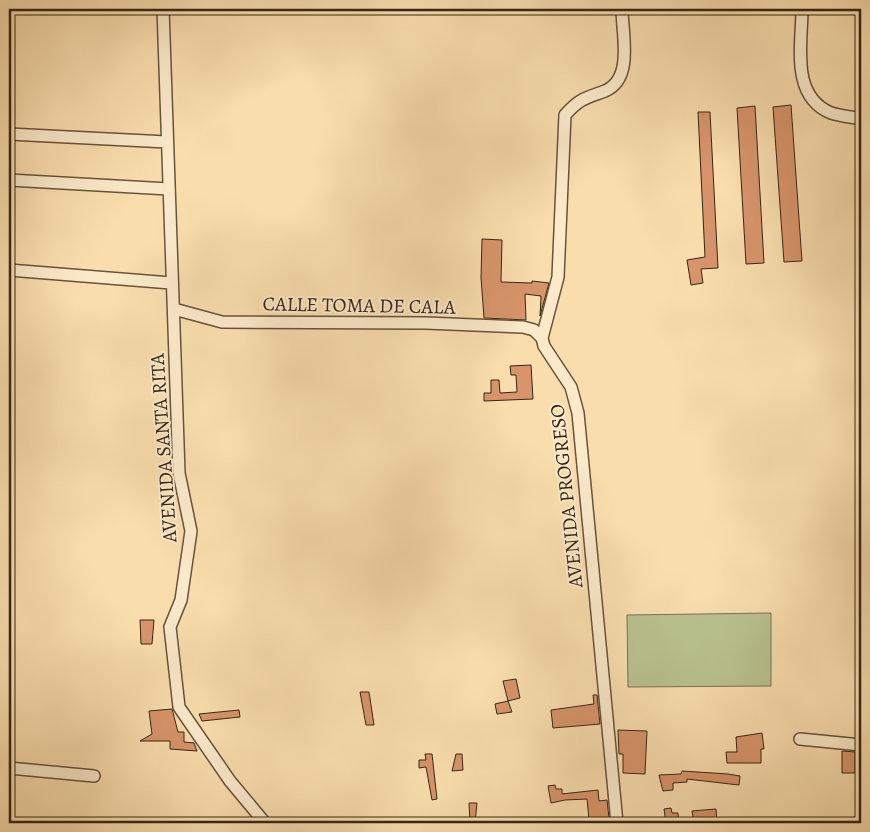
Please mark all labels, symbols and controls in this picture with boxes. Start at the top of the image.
street label: CALLE TOMA DE CALA [262,290,456,321]
street label: AVENIDA SANTA RITA [143,352,184,544]
street label: AVENIDA PROGRESO [543,403,590,590]

